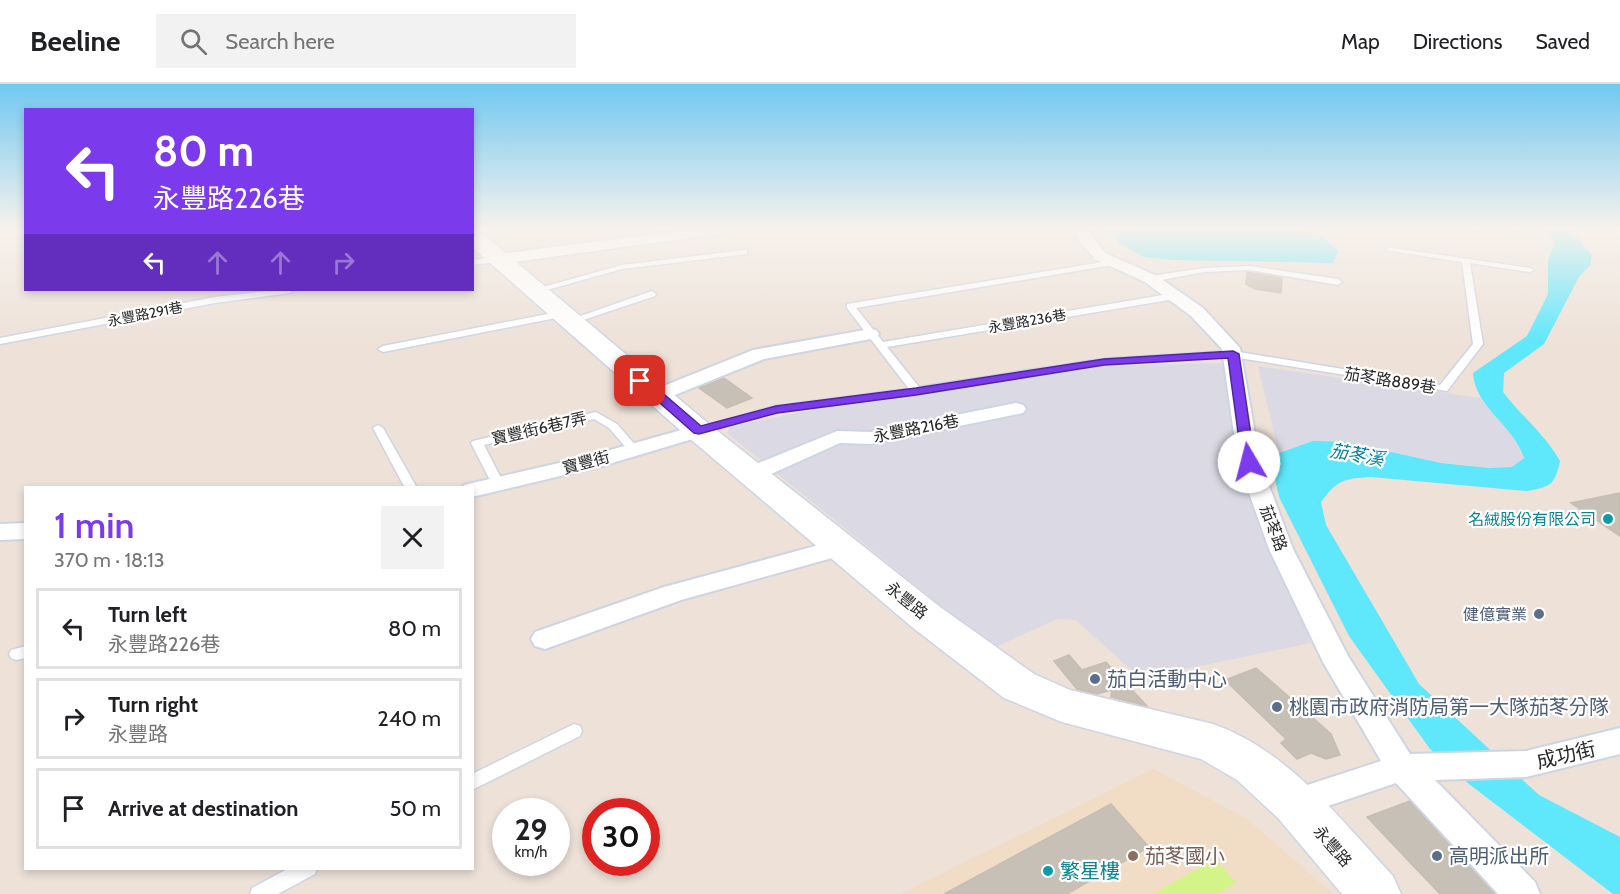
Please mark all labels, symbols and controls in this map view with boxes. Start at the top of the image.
search box [156,14,576,68]
text: Beeline [30,24,120,58]
icon: search [177,25,210,58]
text: Search here [225,28,335,55]
text: Map [1341,29,1380,54]
text: Directions [1413,29,1502,54]
text: Saved [1535,29,1590,54]
text: 80 m [153,125,254,177]
icon: left [54,132,132,210]
text: 永豐路226巷 [153,182,305,215]
icon: left [138,246,171,279]
icon: ahead [201,246,234,279]
icon: ahead [264,246,297,279]
icon: right [327,246,360,279]
street label: 永豐路291巷 [106,298,184,330]
street label: 永豐路236巷 [987,305,1067,337]
pin [614,355,665,406]
icon: arrive [623,364,656,397]
street label: 茄苳路889巷 [1343,364,1437,397]
street label: 寶豐街6巷7弄 [490,408,589,449]
street label: 永豐路216巷 [872,411,960,446]
position arrow [1217,430,1281,494]
water label: 茄苳溪 [1329,439,1388,471]
street label: 寶豐街 [560,447,612,478]
street label: 茄苳路 [1256,502,1291,554]
text: 1 min [54,503,134,547]
button: close [381,506,444,569]
place label: 名絨股份有限公司 [1468,510,1596,529]
marker: 名絨股份有限公司 [1601,512,1615,526]
text: 370 m · 18:13 [54,548,165,572]
street label: 永豐路 [882,578,931,623]
text: Turn left [108,601,187,628]
place label: 健億實業 [1463,605,1527,624]
marker: 健億實業 [1532,607,1546,621]
icon: left [57,612,90,645]
text: 80 m [388,615,441,642]
text: 永豐路226巷 [108,632,220,656]
place label: 茄白活動中心 [1107,667,1227,691]
marker: 茄白活動中心 [1088,672,1102,686]
text: Turn right [108,691,198,718]
place label: 桃園市政府消防局第一大隊茄苳分隊 [1289,695,1609,719]
marker: 桃園市政府消防局第一大隊茄苳分隊 [1270,700,1284,714]
icon: right [57,702,90,735]
text: 240 m [377,705,441,732]
text: 永豐路 [108,722,168,746]
street label: 成功街 [1534,737,1598,773]
icon: arrive [57,792,90,825]
text: Arrive at destination [108,795,298,822]
text: 50 m [389,795,441,822]
speed limit sign: 30 [582,798,660,876]
text: 29 [515,811,547,848]
street label: 永豐路 [1310,822,1356,871]
text: km/h [515,843,547,861]
place label: 茄苳國小 [1145,844,1225,868]
place label: 高明派出所 [1449,844,1549,868]
marker: 茄苳國小 [1126,849,1140,863]
marker: 高明派出所 [1430,849,1444,863]
place label: 繁星樓 [1060,859,1120,883]
marker: 繁星樓 [1041,864,1055,878]

